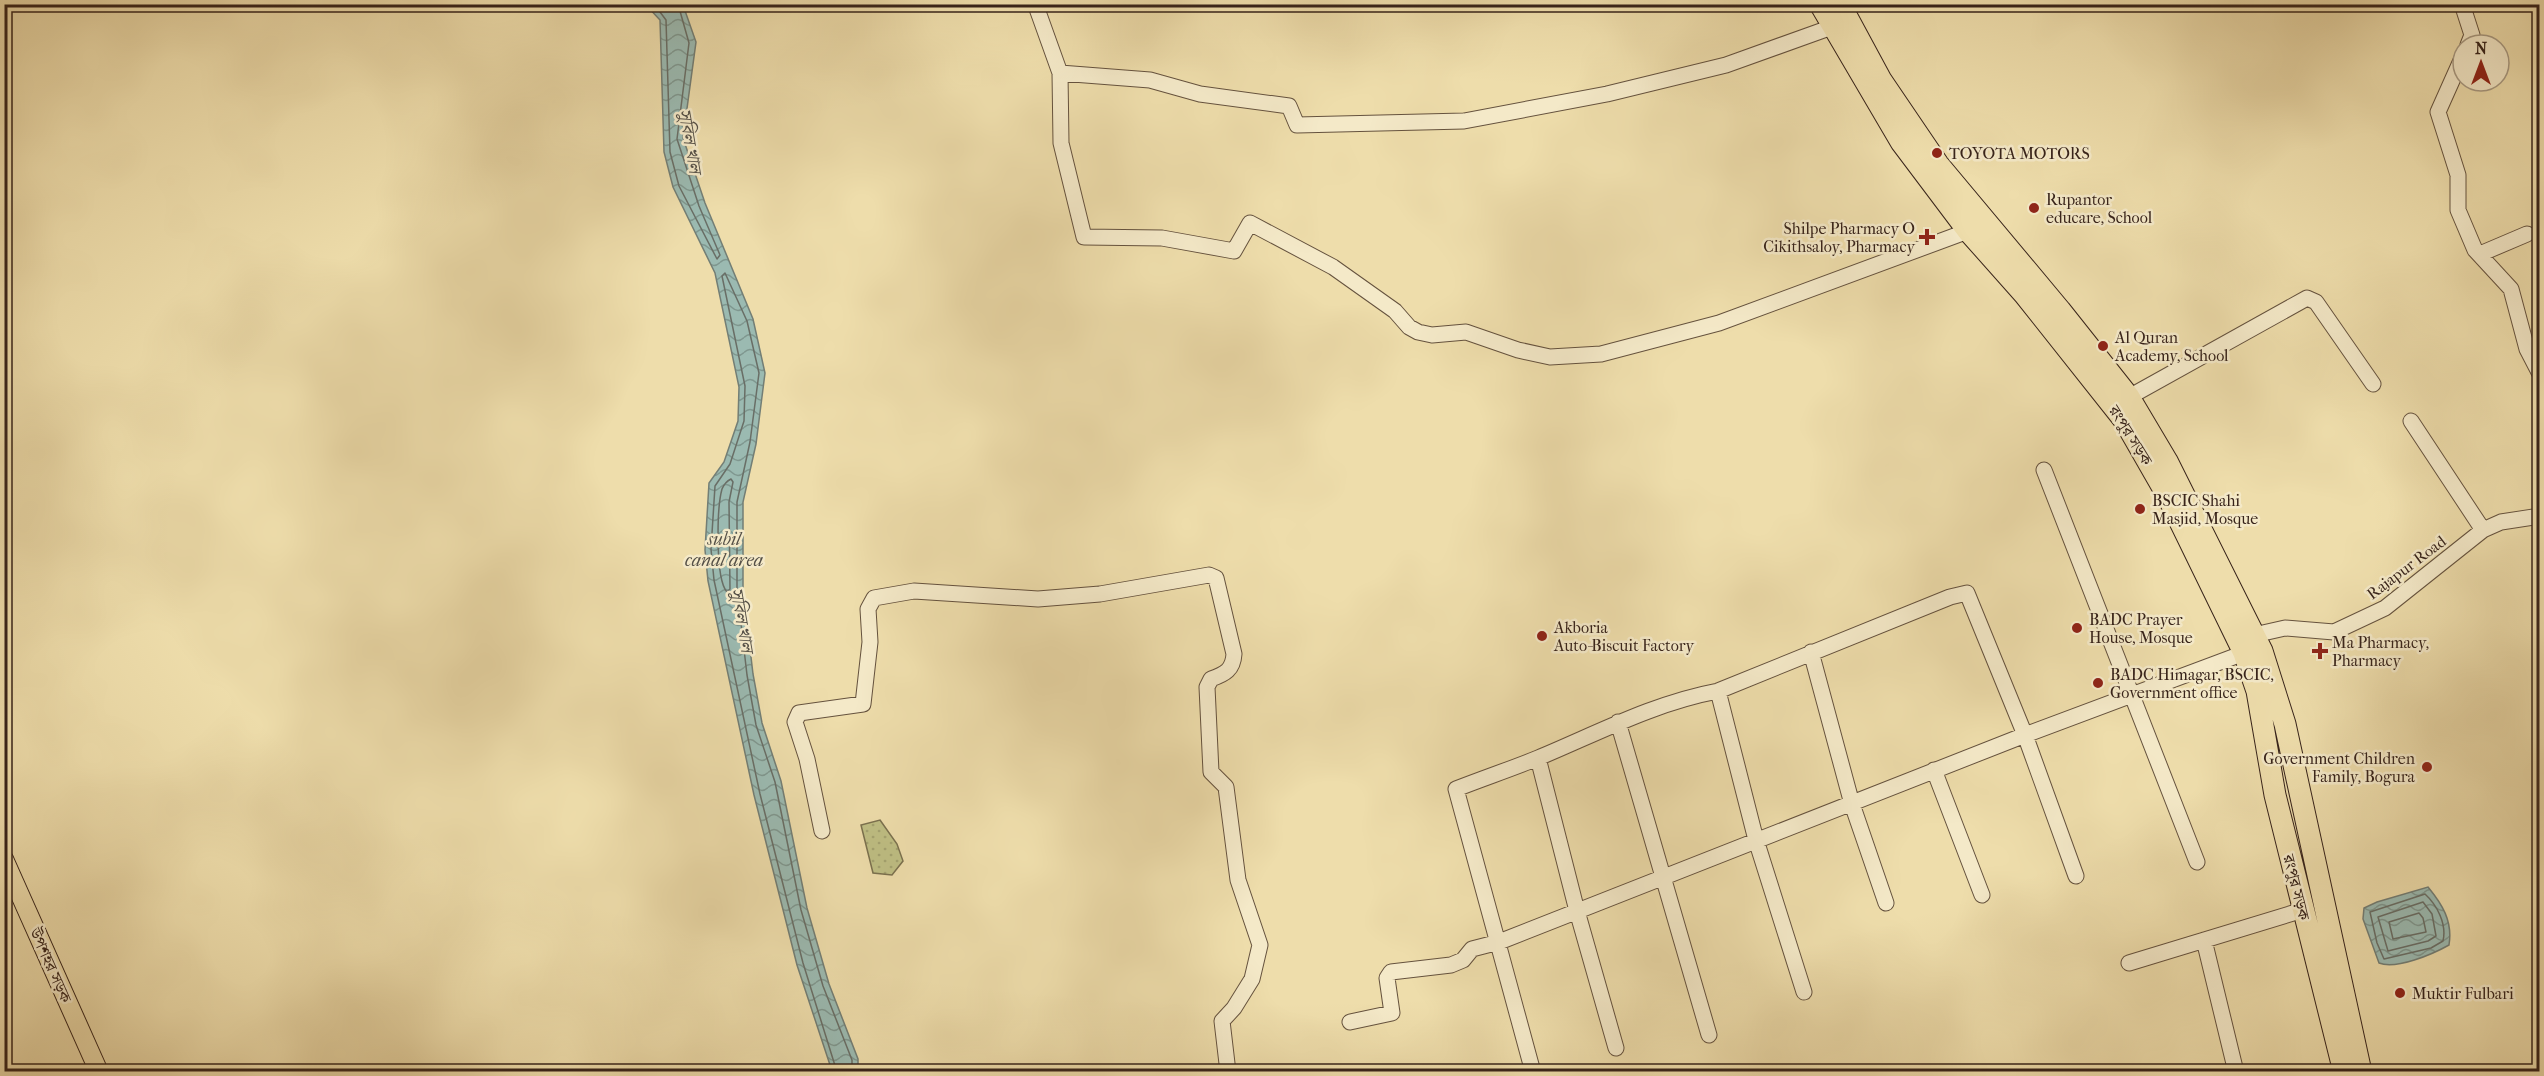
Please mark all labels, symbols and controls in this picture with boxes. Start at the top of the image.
north arrow [2451,33,2511,93]
text: N [2475,39,2488,58]
water label: সুবিল খাল [673,107,707,179]
place label: TOYOTA MOTORS [1949,144,2090,163]
marker: TOYOTA MOTORS [1930,146,1944,160]
place label: Rupantor educare, School [2046,190,2153,227]
marker: Rupantor educare, School [2027,201,2041,215]
place label: Shilpe Pharmacy O Cikithsaloy, Pharmacy [1763,219,1915,256]
marker: Shilpe Pharmacy O Cikithsaloy, Pharmacy [1920,230,1934,244]
place label: Al Quran Academy, School [2114,328,2229,365]
marker: Al Quran Academy, School [2096,339,2110,353]
street label: রংপুর সড়ক [2104,401,2157,469]
place label: BSCIC Shahi Masjid, Mosque [2152,491,2258,528]
marker: BSCIC Shahi Masjid, Mosque [2133,502,2147,516]
water label: subil canal area [685,529,763,571]
street label: Rajapur Road [2363,531,2450,603]
water label: সুবিল খাল [725,586,759,658]
place label: BADC Prayer House, Mosque [2089,610,2193,647]
place label: Akboria Auto-Biscuit Factory [1553,618,1695,655]
marker: BADC Prayer House, Mosque [2070,621,2084,635]
marker: Akboria Auto-Biscuit Factory [1535,629,1549,643]
place label: Ma Pharmacy, Pharmacy [2332,633,2429,670]
marker: Ma Pharmacy, Pharmacy [2313,644,2327,658]
place label: BADC Himagar, BSCIC, Government office [2110,665,2274,702]
marker: BADC Himagar, BSCIC, Government office [2091,676,2105,690]
place label: Government Children Family, Bogura [2263,749,2416,786]
marker: Government Children Family, Bogura [2420,760,2434,774]
street label: রংপুর সড়ক [2279,851,2314,923]
street label: উপশহর সড়ক [25,924,76,1006]
place label: Muktir Fulbari [2412,984,2514,1003]
marker: Muktir Fulbari [2393,986,2407,1000]

